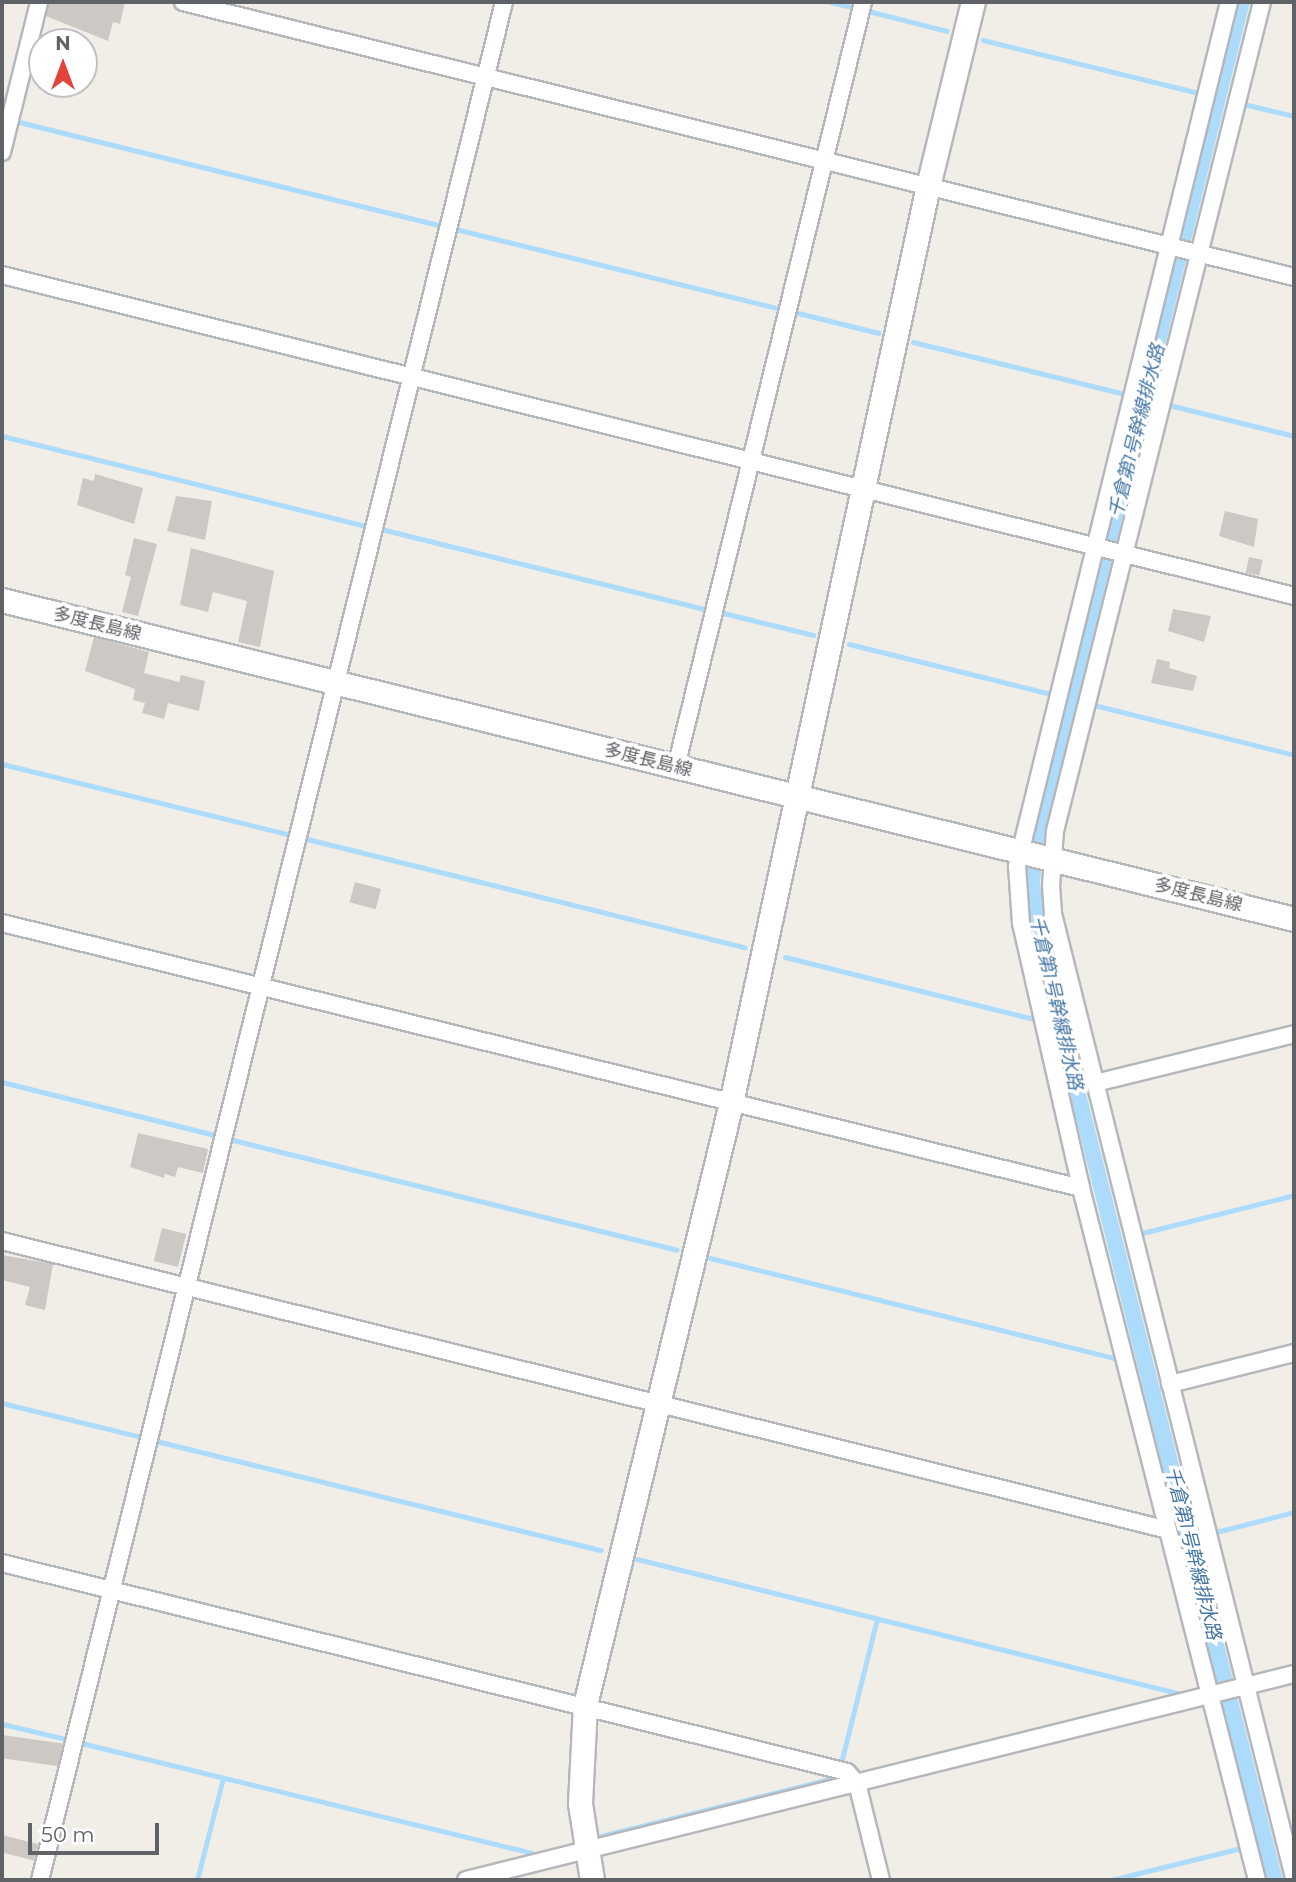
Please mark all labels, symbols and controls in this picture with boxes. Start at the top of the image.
north arrow [28,28,98,98]
text: N [55,32,71,55]
water label: 千倉第1号幹線排水路 [1104,342,1170,520]
street label: 多度長島線 [51,603,143,645]
street label: 多度長島線 [602,739,694,781]
street label: 多度長島線 [1152,874,1244,916]
water label: 千倉第1号幹線排水路 [1025,914,1087,1092]
water label: 千倉第1号幹線排水路 [1160,1464,1226,1642]
scale bar [32,1808,163,1852]
text: 50 m [41,1822,95,1847]

